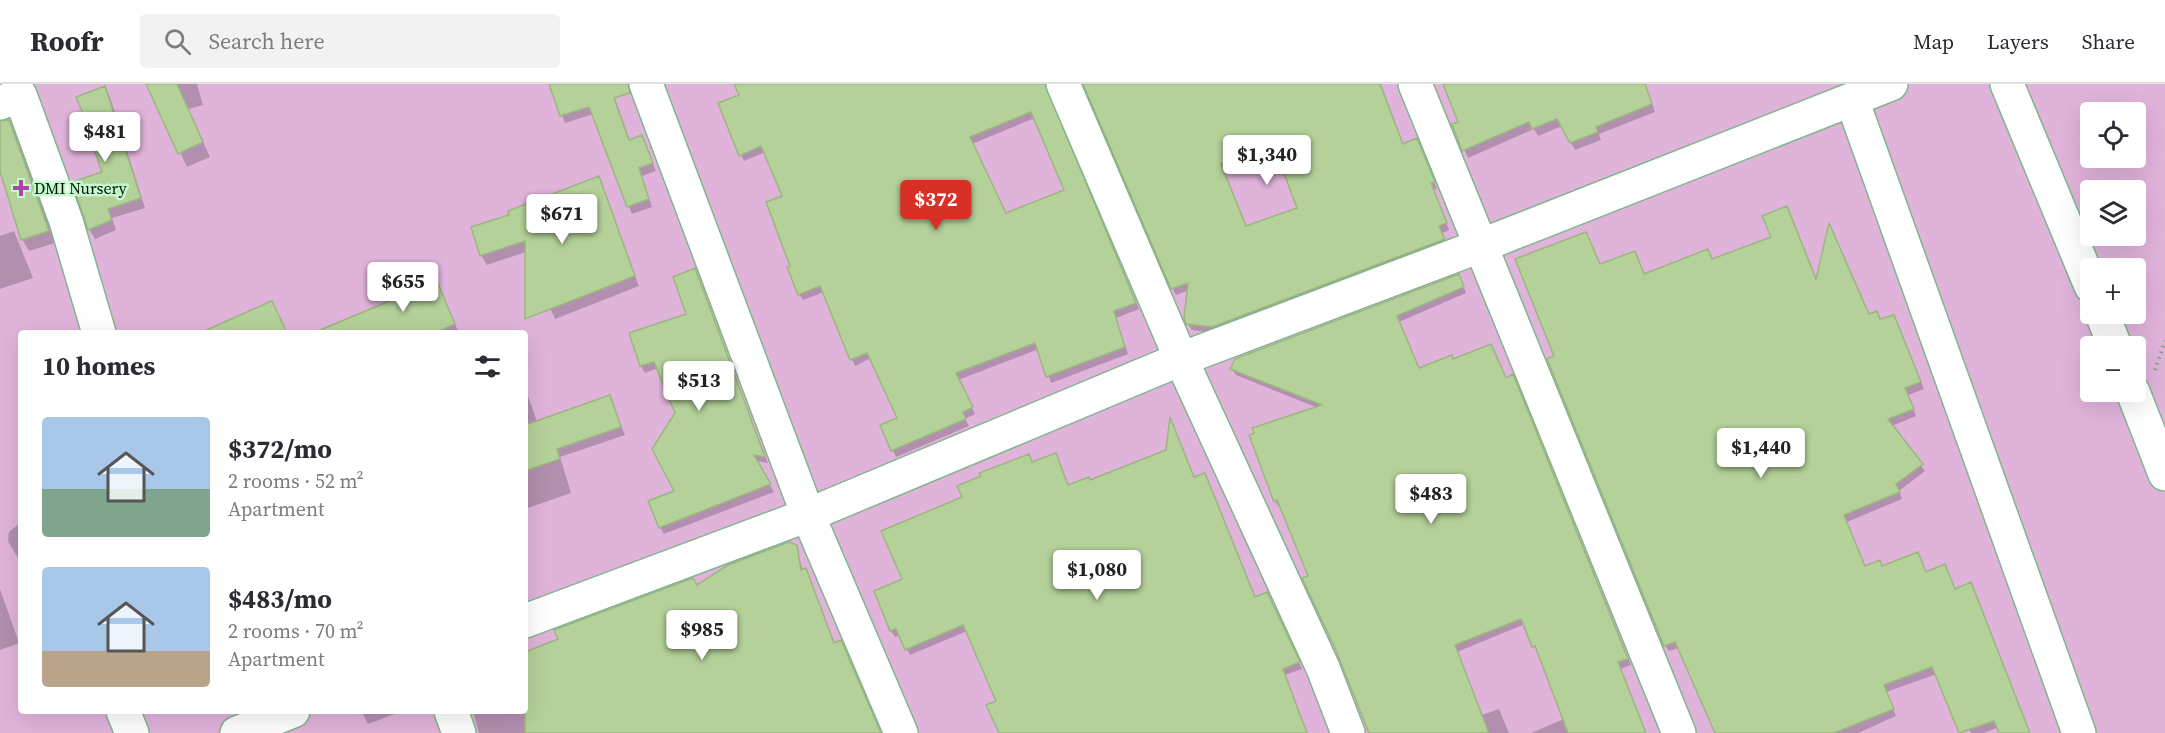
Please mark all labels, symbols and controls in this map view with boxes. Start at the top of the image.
search box [140,14,560,68]
text: Roofr [30,22,104,60]
icon: search [161,25,194,58]
text: Search here [209,26,325,56]
text: Map [1913,27,1954,56]
text: Layers [1987,27,2049,56]
text: Share [2082,27,2135,56]
map controls [2080,102,2146,402]
button: locate [2080,102,2146,168]
pin: $481 [69,112,141,163]
text: $481 [83,117,127,145]
pin: $1,340 [1218,135,1316,186]
text: $1,340 [1237,140,1297,168]
place label: DMI Nursery [34,177,128,199]
marker: DMI Nursery [12,179,30,197]
pin: $372 [900,180,972,231]
button: layers [2080,180,2146,246]
text: $372 [914,185,958,213]
pin: $671 [526,194,598,245]
text: $671 [540,199,584,227]
button: + [2080,258,2146,324]
pin: $655 [367,262,439,313]
text: $655 [381,267,425,295]
button: − [2080,336,2146,402]
text: 10 homes [42,348,155,384]
icon: filters [471,350,504,383]
pin: $513 [663,361,735,412]
text: $513 [677,366,721,394]
pin: $1,440 [1712,428,1810,479]
text: $372/mo [228,431,332,467]
text: $1,440 [1731,433,1791,461]
icon: home [90,441,162,513]
text: 2 rooms · 52 m² [228,467,364,495]
pin: $483 [1395,474,1467,525]
text: $483 [1409,479,1453,507]
text: Apartment [228,495,325,523]
pin: $1,080 [1048,550,1146,601]
text: $1,080 [1067,555,1127,583]
text: $483/mo [228,581,332,617]
icon: home [90,591,162,663]
pin: $985 [666,610,738,661]
text: $985 [680,615,724,643]
text: 2 rooms · 70 m² [228,617,364,645]
text: Apartment [228,645,325,673]

